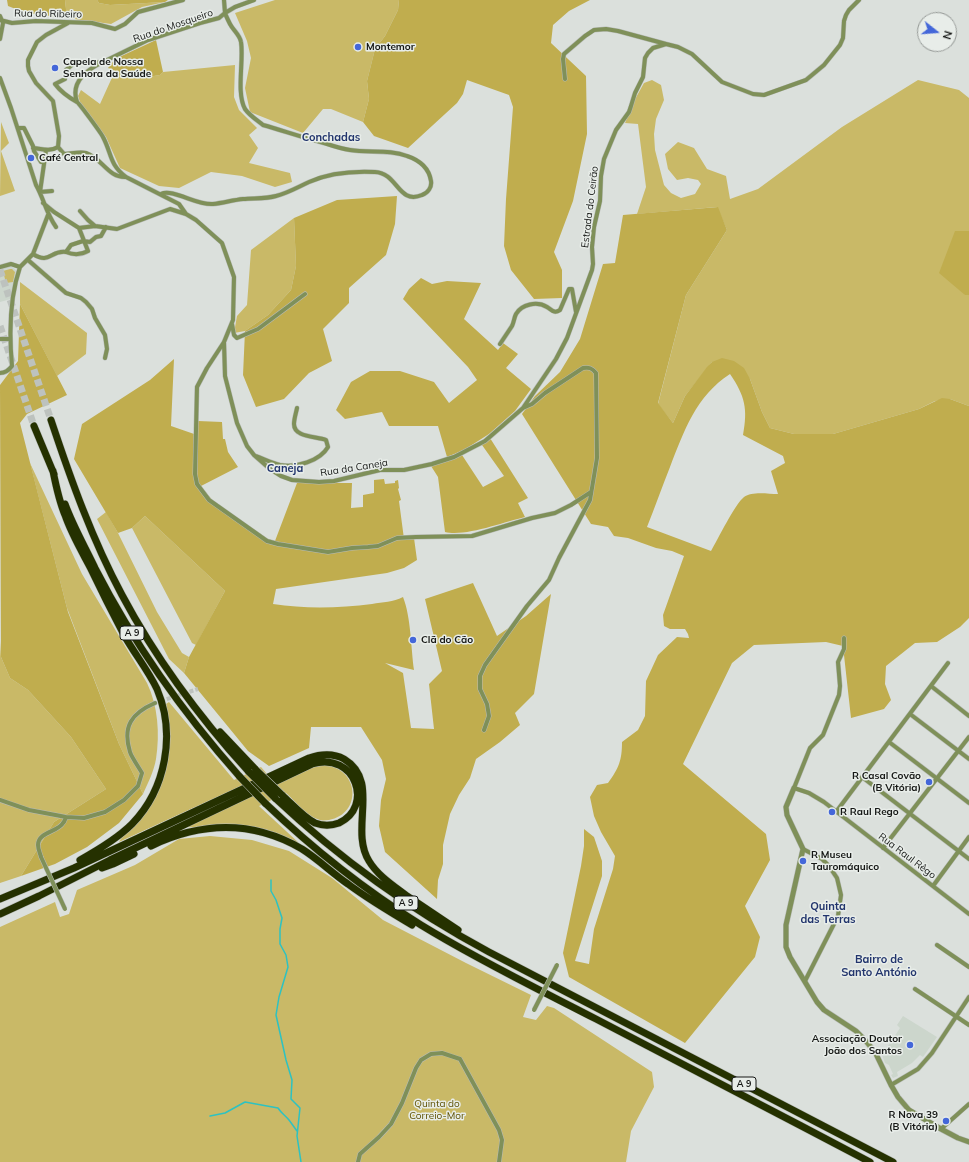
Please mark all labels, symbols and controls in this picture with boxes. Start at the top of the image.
street label: Rua do Ribeiro [14,7,82,21]
street label: Rua do Mosqueiro [131,7,215,45]
north arrow [917,12,957,52]
text: N [940,29,955,41]
place label: Montemor [366,41,415,53]
marker: Montemor [353,42,363,52]
place label: Capela de Nossa Senhora da Saúde [63,56,151,80]
marker: Capela de Nossa Senhora da Saúde [50,63,60,73]
district label: Conchadas [302,131,360,145]
place label: Café Central [39,152,98,164]
marker: Café Central [26,153,36,163]
street label: Estrada do Ceirão [579,165,601,249]
street label: Rua da Caneja [319,457,389,479]
district label: Caneja [267,462,303,476]
road number: A 9 [120,626,144,640]
place label: Clã do Cão [421,634,473,646]
marker: Clã do Cão [408,635,418,645]
place label: R Casal Covão (B Vitória) [852,770,921,794]
marker: R Casal Covão (B Vitória) [924,777,934,787]
place label: R Raul Rego [840,806,899,818]
marker: R Raul Rego [827,807,837,817]
street label: Rua Raul Rêgo [876,830,938,882]
place label: R Museu Tauromáquico [811,849,879,872]
marker: R Museu Tauromáquico [798,856,808,866]
road number: A 9 [394,896,418,910]
district label: Quinta das Terras [800,900,856,926]
district label: Bairro de Santo António [841,953,917,979]
place label: Associação Doutor João dos Santos [812,1033,902,1056]
marker: Associação Doutor João dos Santos [905,1040,915,1050]
road number: A 9 [732,1077,756,1091]
park label: Quinta do Correio-Mor [409,1098,465,1122]
place label: R Nova 39 (B Vitória) [889,1109,938,1132]
marker: R Nova 39 (B Vitória) [941,1116,951,1126]

